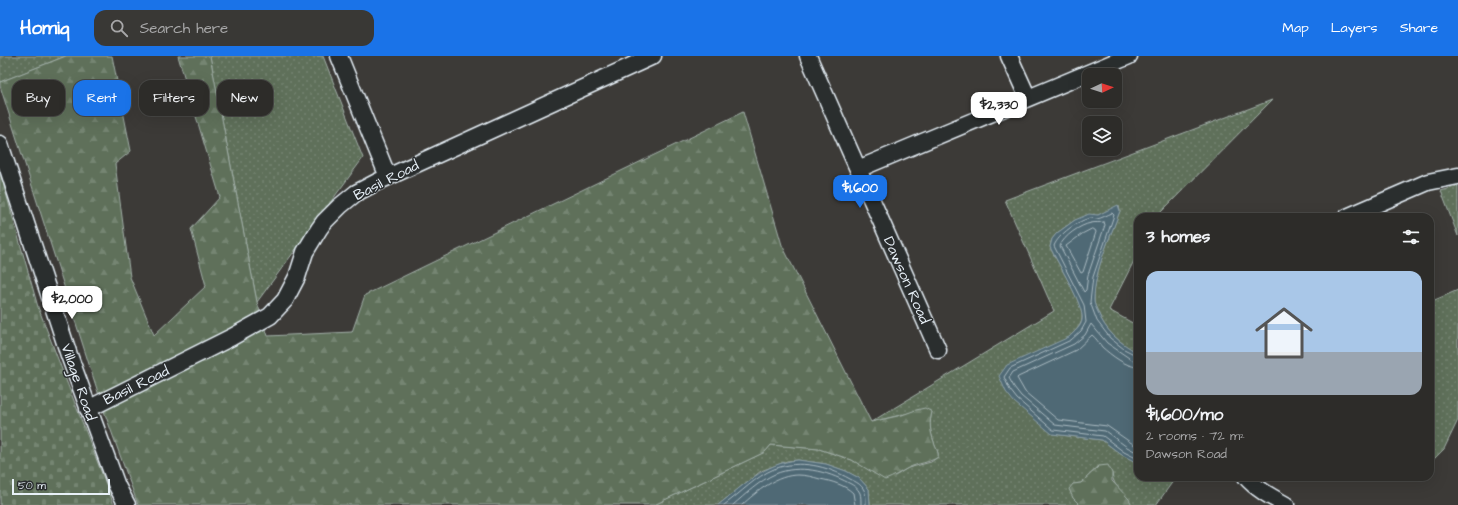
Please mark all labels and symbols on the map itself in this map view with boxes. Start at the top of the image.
north arrow [1082,68,1122,108]
pin: $2,330 [966,92,1032,126]
street label: Basil Road [350,155,423,206]
pin: $1,600 [827,175,893,209]
street label: Dawson Road [878,233,935,327]
pin: $2,000 [39,286,105,320]
street label: Village Road [55,341,102,424]
street label: Basil Road [100,360,173,410]
scale bar [12,477,110,496]

